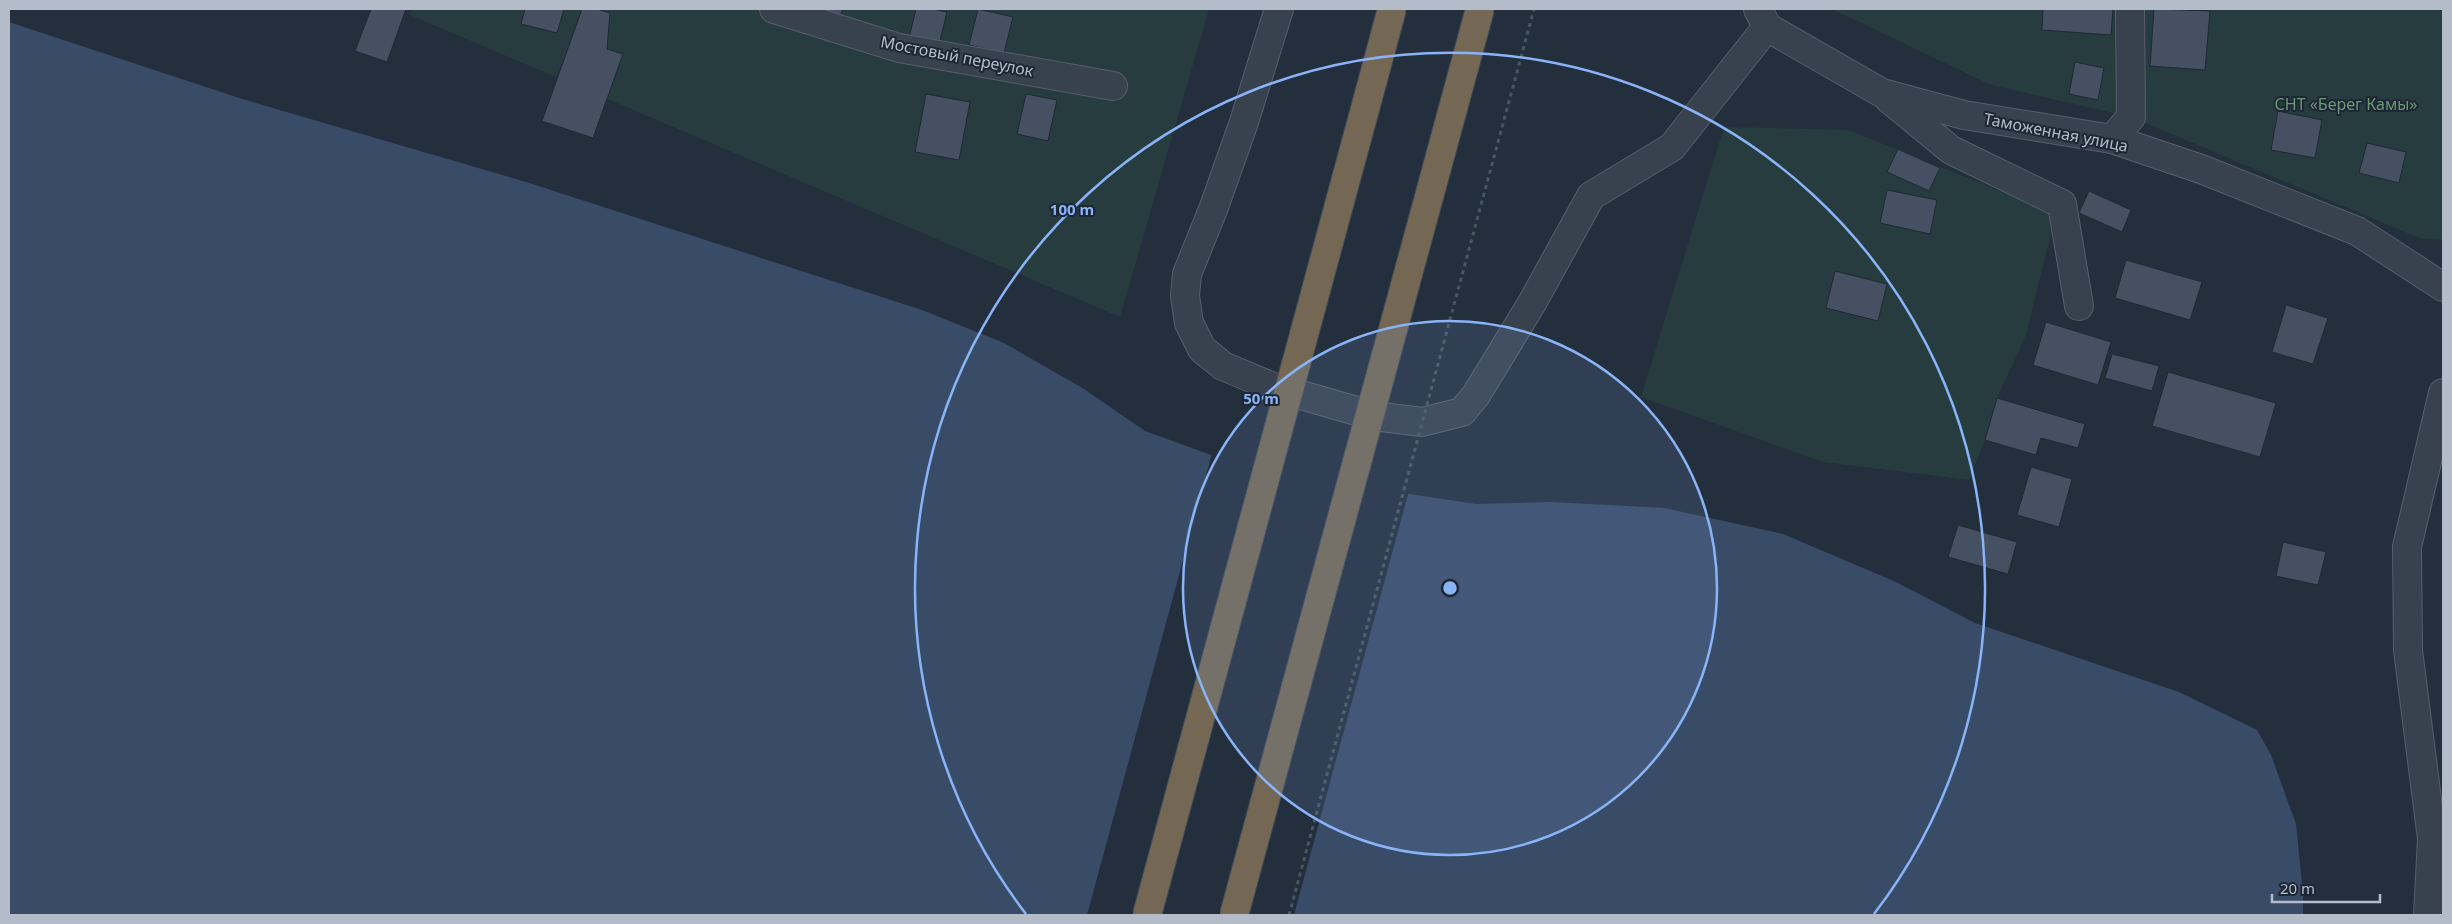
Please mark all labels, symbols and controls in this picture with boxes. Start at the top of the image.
street label: Мостовый переулок [879,30,1036,82]
park label: СНТ «Берег Камы» [2275,93,2418,115]
street label: Таможенная улица [1982,107,2130,157]
text: 100 m [1050,199,1094,219]
text: 50 m [1243,388,1279,408]
centre of rings [1441,579,1459,597]
scale bar [2272,872,2380,904]
text: 20 m [2280,878,2315,898]

